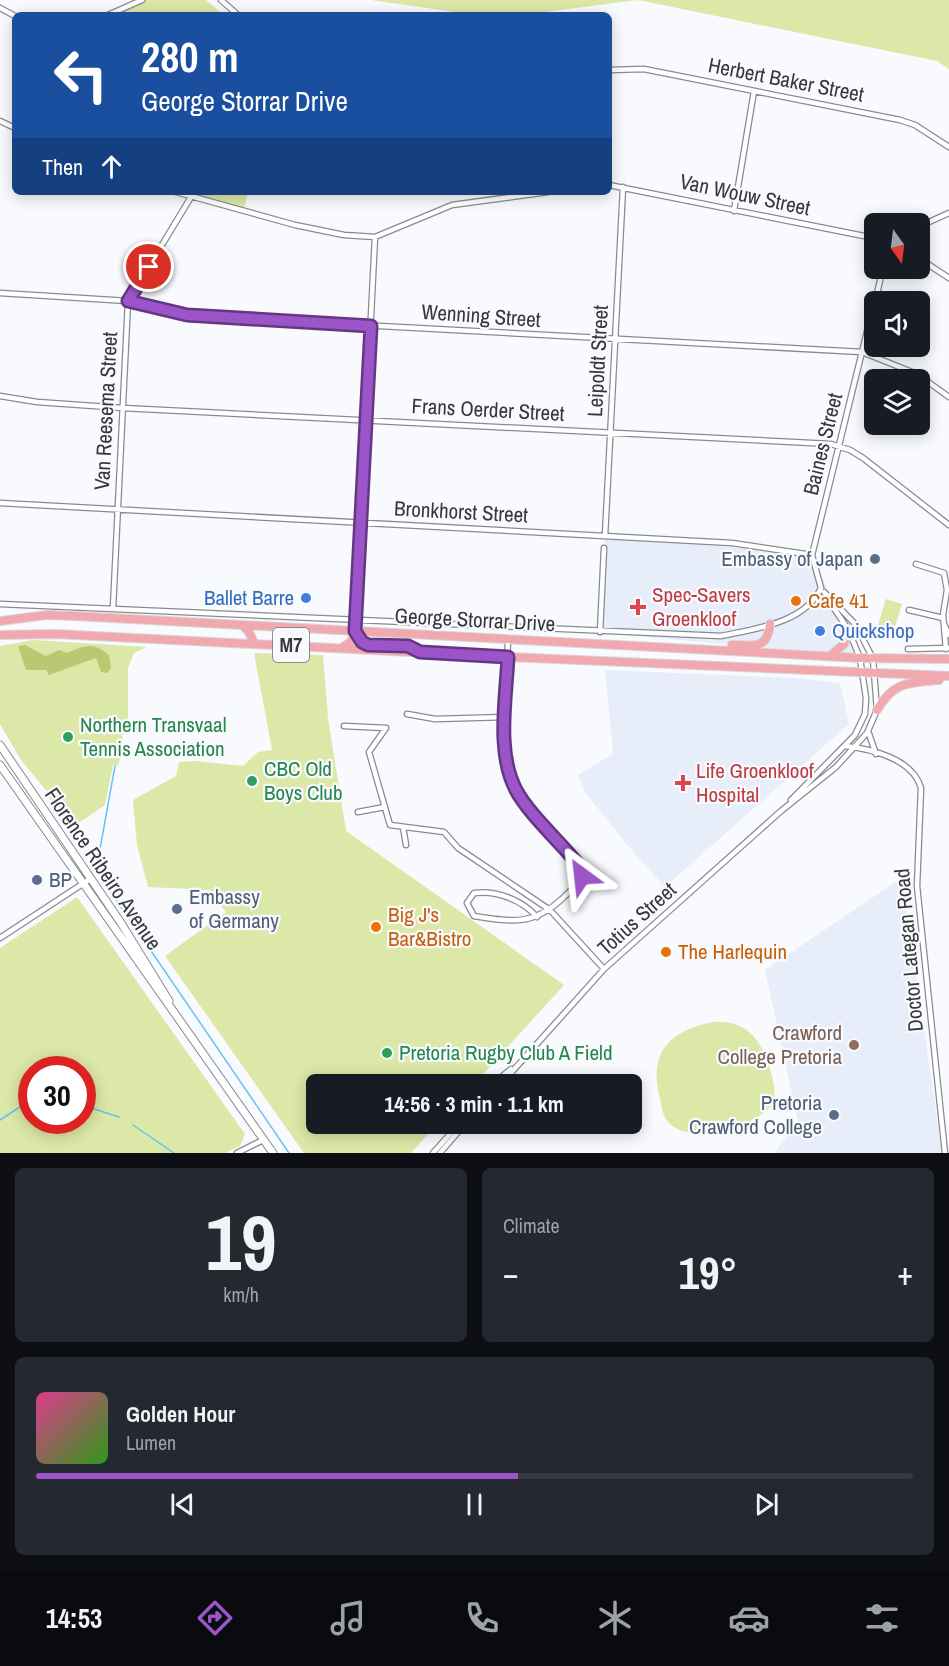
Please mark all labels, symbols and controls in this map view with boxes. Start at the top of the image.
text: 280 m [141,29,239,85]
icon: left [42,36,120,114]
street label: Herbert Baker Street [706,50,867,109]
text: George Storrar Drive [141,83,348,119]
icon: ahead [95,150,128,183]
text: Then [42,152,83,182]
street label: Van Wouw Street [677,167,813,223]
north arrow [864,213,930,279]
map controls [864,213,930,435]
pin [123,241,174,292]
icon: arrive [132,250,165,283]
button: sound [864,291,930,357]
street label: Wenning Street [420,297,542,334]
street label: Leipoldt Street [580,304,615,418]
street label: Van Reesema Street [87,331,124,491]
button: layers [864,369,930,435]
street label: Baines Street [796,390,849,498]
street label: Frans Oerder Street [411,391,565,428]
street label: Bronkhorst Street [393,494,529,529]
place label: Embassy of Japan [721,544,863,573]
marker: Embassy of Japan [868,552,882,566]
place label: Spec-Savers Groenkloof [652,580,751,633]
place label: Ballet Barre [204,583,294,612]
place label: Cafe 41 [808,586,869,615]
marker: Ballet Barre [299,591,313,605]
marker: Cafe 41 [789,594,803,608]
marker: Spec-Savers Groenkloof [629,598,647,616]
street label: George Storrar Drive [394,601,556,638]
place label: Quickshop [832,616,914,645]
marker: Quickshop [813,624,827,638]
road number: M7 [273,628,309,662]
place label: Northern Transvaal Tennis Association [80,710,226,763]
marker: Northern Transvaal Tennis Association [61,730,75,744]
place label: CBC Old Boys Club [264,754,342,807]
place label: Life Groenkloof Hospital [696,756,814,809]
marker: CBC Old Boys Club [245,774,259,788]
marker: Life Groenkloof Hospital [674,774,692,792]
street label: Florence Ribeiro Avenue [38,782,169,956]
position arrow [550,844,614,908]
place label: BP [49,865,72,894]
street label: Doctor Lategan Road [887,867,930,1033]
marker: BP [30,873,44,887]
street label: Totius Street [591,875,682,962]
place label: Embassy of Germany [189,882,279,935]
place label: Big J's Bar&Bistro [388,900,471,953]
marker: Embassy of Germany [170,902,184,916]
marker: Big J's Bar&Bistro [369,920,383,934]
place label: The Harlequin [678,937,787,966]
marker: The Harlequin [659,945,673,959]
place label: Crawford College Pretoria [718,1018,842,1071]
place label: Pretoria Rugby Club A Field [399,1038,612,1067]
marker: Crawford College Pretoria [847,1038,861,1052]
marker: Pretoria Rugby Club A Field [380,1046,394,1060]
speed limit sign: 30 [18,1056,96,1134]
place label: Pretoria Crawford College [689,1088,822,1141]
text: 14:56 · 3 min · 1.1 km [384,1089,564,1119]
marker: Pretoria Crawford College [827,1108,841,1122]
text: 19 [205,1189,277,1294]
text: Climate [503,1212,560,1239]
text: 19° [678,1242,738,1303]
text: − [503,1251,519,1295]
text: + [897,1251,913,1295]
text: km/h [223,1281,259,1308]
text: Golden Hour [126,1399,235,1429]
text: Lumen [126,1429,176,1456]
icon: previous [166,1488,199,1521]
icon: pause [458,1488,491,1521]
icon: next [750,1488,783,1521]
icon: directions [194,1597,236,1639]
icon: music [327,1597,369,1639]
icon: phone [461,1597,503,1639]
icon: climate [594,1597,636,1639]
icon: car [728,1597,770,1639]
icon: filters [861,1597,903,1639]
text: 14:53 [46,1600,102,1636]

